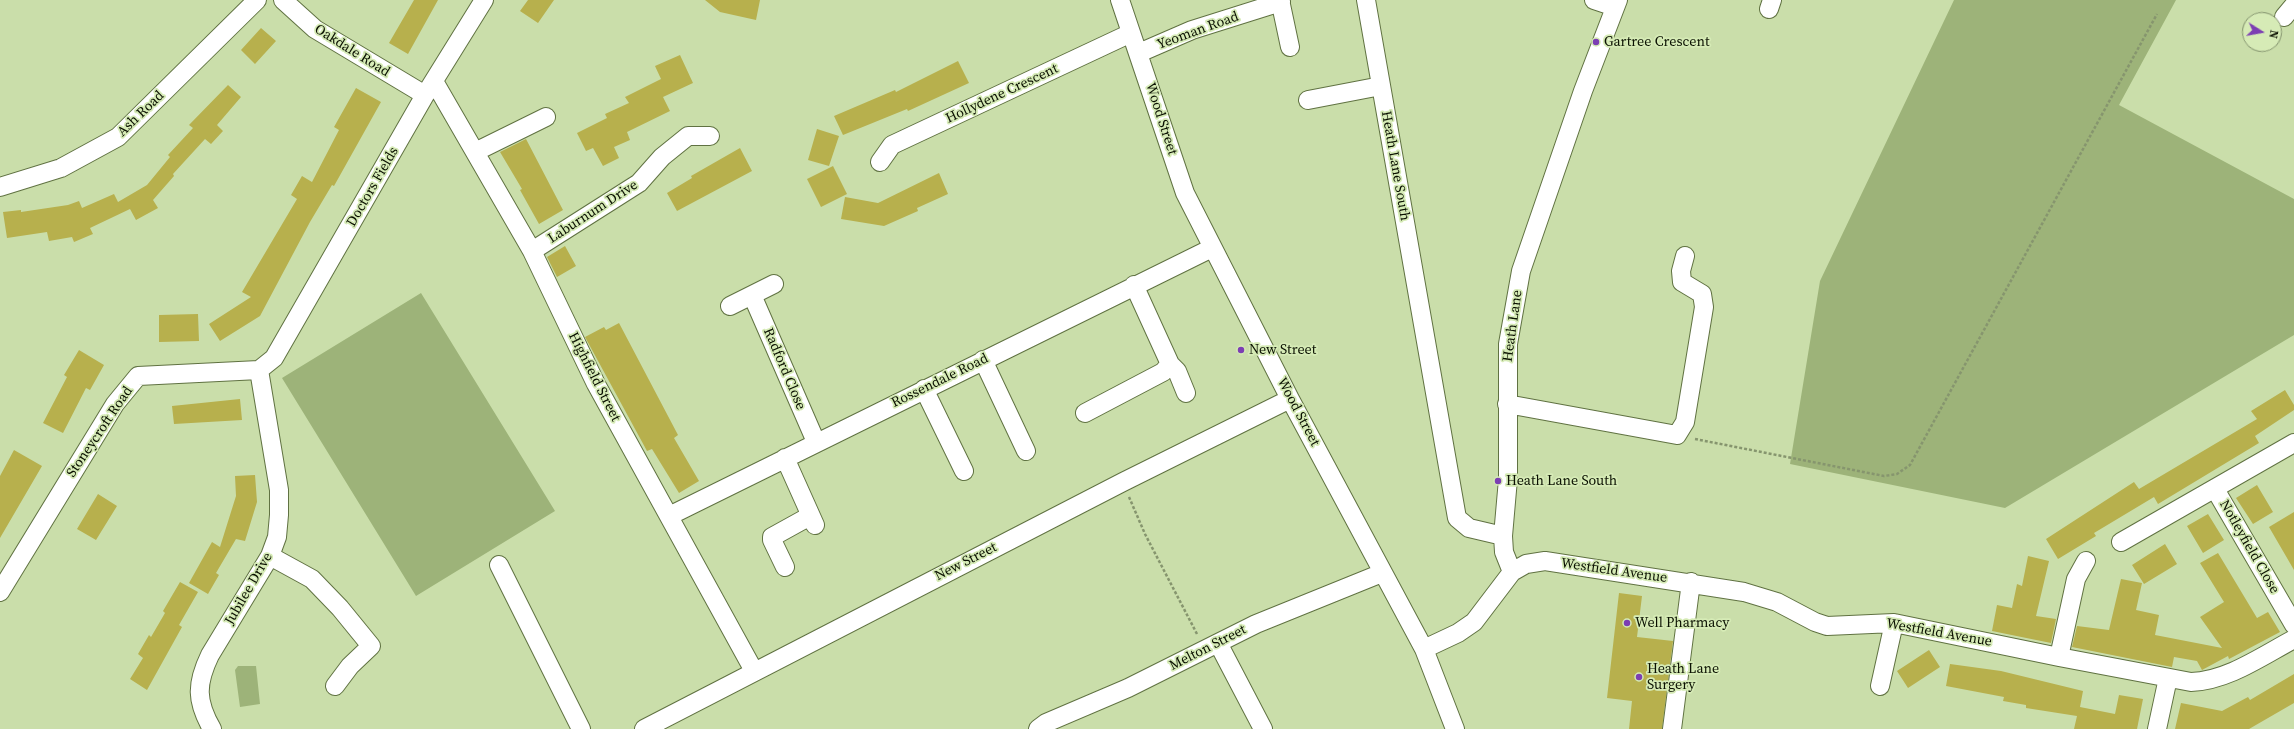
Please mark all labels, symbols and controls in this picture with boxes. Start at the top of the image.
street label: Yeoman Road [1155,8,1241,54]
north arrow [2242,12,2282,52]
street label: Oakdale Road [311,21,393,81]
text: N [2265,29,2281,40]
place label: Gartree Crescent [1604,34,1709,50]
marker: Gartree Crescent [1591,37,1601,47]
street label: Hollydene Crescent [943,61,1061,127]
street label: Wood Street [1141,81,1181,157]
street label: Ash Road [114,88,168,140]
street label: Heath Lane South [1377,110,1413,222]
street label: Doctors Fields [343,144,403,230]
street label: Laburnum Drive [545,177,641,247]
street label: Heath Lane [1500,289,1526,363]
street label: Radford Close [759,325,809,413]
street label: Highfield Street [564,330,624,424]
place label: New Street [1249,342,1316,358]
marker: New Street [1236,345,1246,355]
street label: Rossendale Road [889,350,991,412]
street label: Wood Street [1273,375,1323,449]
street label: Stoneycroft Road [63,383,137,481]
place label: Heath Lane South [1506,473,1617,489]
marker: Heath Lane South [1493,476,1503,486]
street label: Notleyfield Close [2215,497,2283,597]
street label: New Street [932,539,1000,585]
street label: Jubilee Drive [222,550,276,628]
street label: Westfield Avenue [1560,555,1668,587]
place label: Well Pharmacy [1635,615,1729,631]
street label: Westfield Avenue [1885,615,1993,651]
marker: Well Pharmacy [1622,618,1632,628]
street label: Melton Street [1167,622,1249,674]
place label: Heath Lane Surgery [1647,661,1719,694]
marker: Heath Lane Surgery [1634,672,1644,682]

